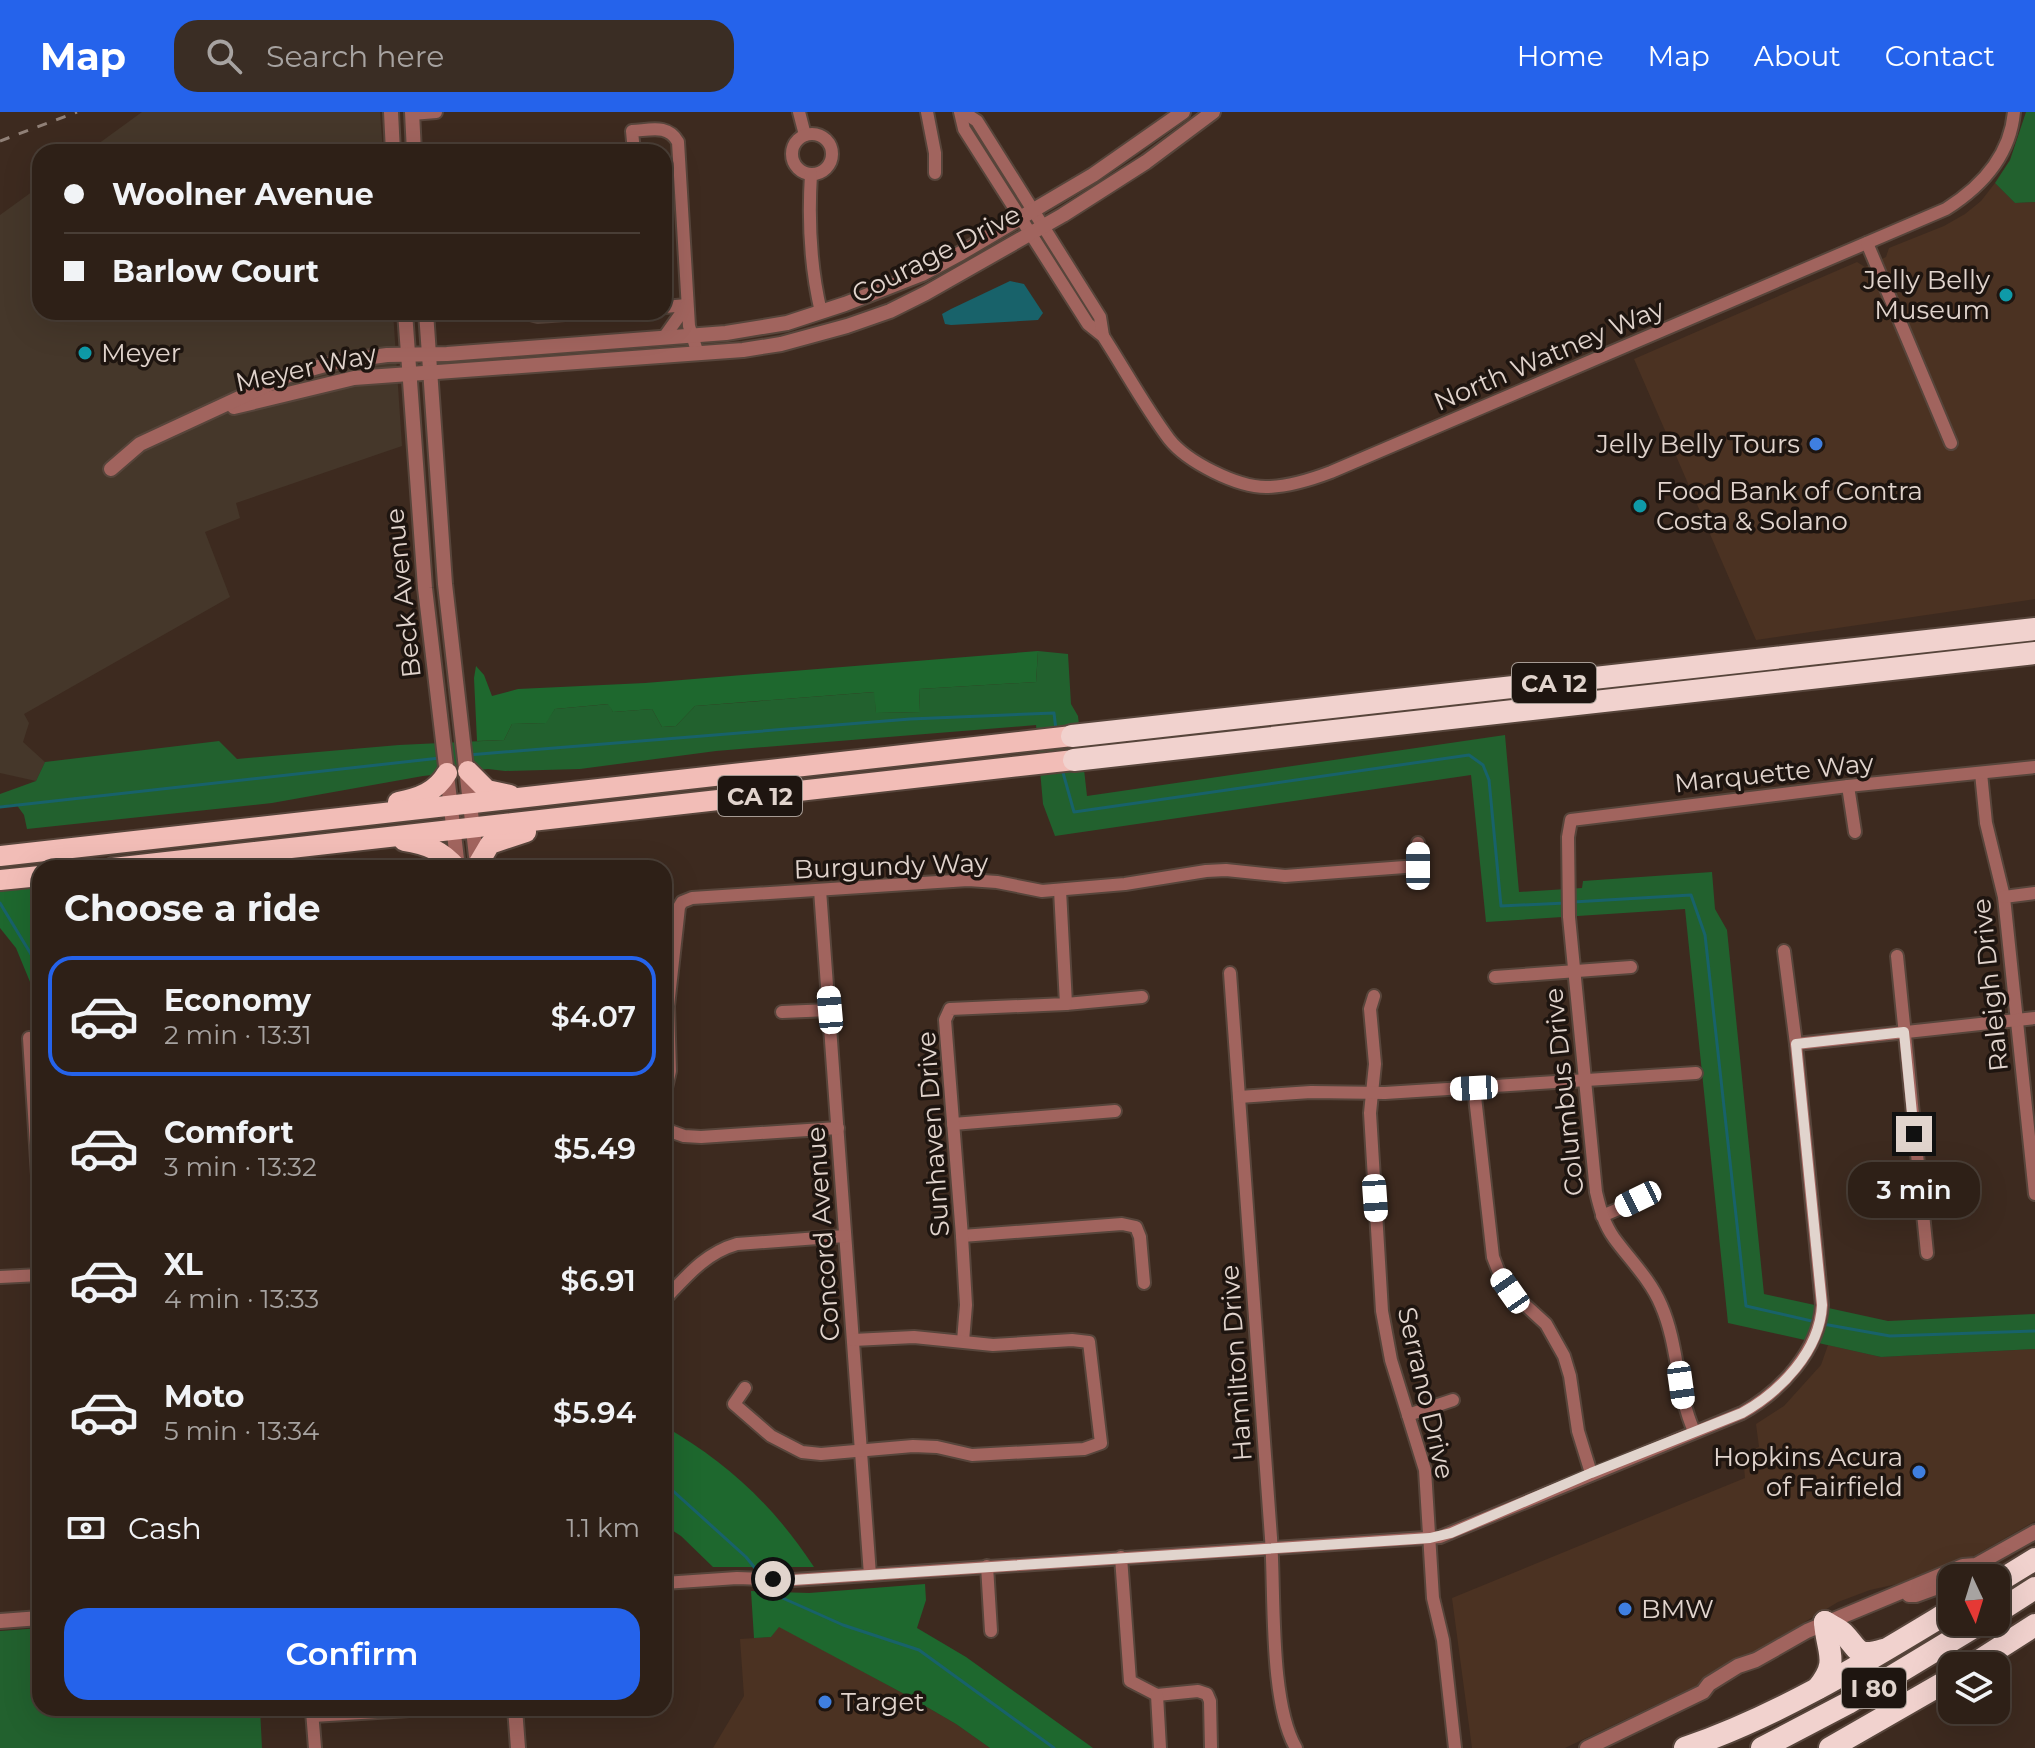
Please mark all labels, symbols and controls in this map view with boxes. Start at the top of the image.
search box [174,20,734,92]
text: Map [40,33,126,80]
icon: search [202,34,246,78]
text: Search here [266,38,444,75]
text: Home [1517,39,1604,73]
text: Map [1648,39,1710,73]
text: About [1754,39,1841,73]
text: Contact [1885,39,1995,73]
text: Woolner Avenue [112,176,374,213]
street label: Courage Drive [846,198,1026,310]
text: Barlow Court [112,253,319,290]
place label: Jelly Belly Museum [1862,264,1991,326]
marker: Jelly Belly Museum [1997,286,2015,304]
street label: North Watney Way [1429,292,1670,418]
place label: Meyer [101,337,181,369]
street label: Meyer Way [233,337,380,399]
marker: Meyer [76,344,94,362]
place label: Jelly Belly Tours [1595,428,1800,460]
marker: Jelly Belly Tours [1807,435,1825,453]
place label: Food Bank of Contra Costa & Solano [1656,475,1923,537]
marker: Food Bank of Contra Costa & Solano [1631,497,1649,515]
street label: Beck Avenue [378,507,428,679]
road number: CA 12 [1512,663,1596,703]
street label: Marquette Way [1673,747,1876,799]
road number: CA 12 [718,776,802,816]
car [1406,842,1430,890]
street label: Burgundy Way [793,847,990,885]
text: Choose a ride [64,886,321,930]
street label: Raleigh Drive [1965,897,2015,1073]
icon: car [68,980,140,1052]
text: Economy [164,982,311,1019]
car [816,985,844,1035]
street label: Columbus Drive [1537,986,1591,1198]
text: $4.07 [551,998,636,1035]
text: 2 min · 13:31 [164,1019,312,1051]
street label: Sunhaven Drive [910,1030,956,1238]
car [1449,1075,1499,1101]
icon: car [68,1112,140,1184]
text: Comfort [164,1114,294,1151]
route end [1896,1116,1932,1152]
street label: Concord Avenue [800,1126,846,1342]
text: $5.49 [553,1130,636,1167]
text: 3 min · 13:32 [164,1151,317,1183]
callout: 3 min [1848,1162,1980,1218]
car [1361,1173,1389,1223]
text: 3 min [1876,1174,1952,1206]
car [1611,1178,1665,1220]
icon: car [68,1244,140,1316]
text: XL [164,1246,203,1283]
text: $6.91 [560,1262,636,1299]
street label: Hamilton Drive [1213,1264,1259,1462]
car [1486,1264,1534,1318]
text: 4 min · 13:33 [164,1283,319,1315]
street label: Serrano Drive [1391,1304,1461,1482]
car [1666,1360,1696,1410]
icon: car [68,1376,140,1448]
text: Moto [164,1378,245,1415]
text: $5.94 [553,1394,636,1431]
text: 5 min · 13:34 [164,1415,319,1447]
place label: Hopkins Acura of Fairfield [1713,1441,1903,1503]
marker: Hopkins Acura of Fairfield [1910,1463,1928,1481]
icon: cash [64,1506,108,1550]
text: Cash [128,1510,202,1547]
text: 1.1 km [566,1512,640,1544]
route start [755,1561,791,1597]
north arrow [1938,1564,2010,1636]
map controls [1938,1564,2010,1724]
place label: BMW [1641,1593,1714,1625]
marker: BMW [1616,1600,1634,1618]
button: Confirm [64,1608,640,1700]
button: layers [1938,1652,2010,1724]
road number: I 80 [1842,1668,1906,1708]
place label: Target [841,1686,925,1718]
marker: Target [816,1693,834,1711]

